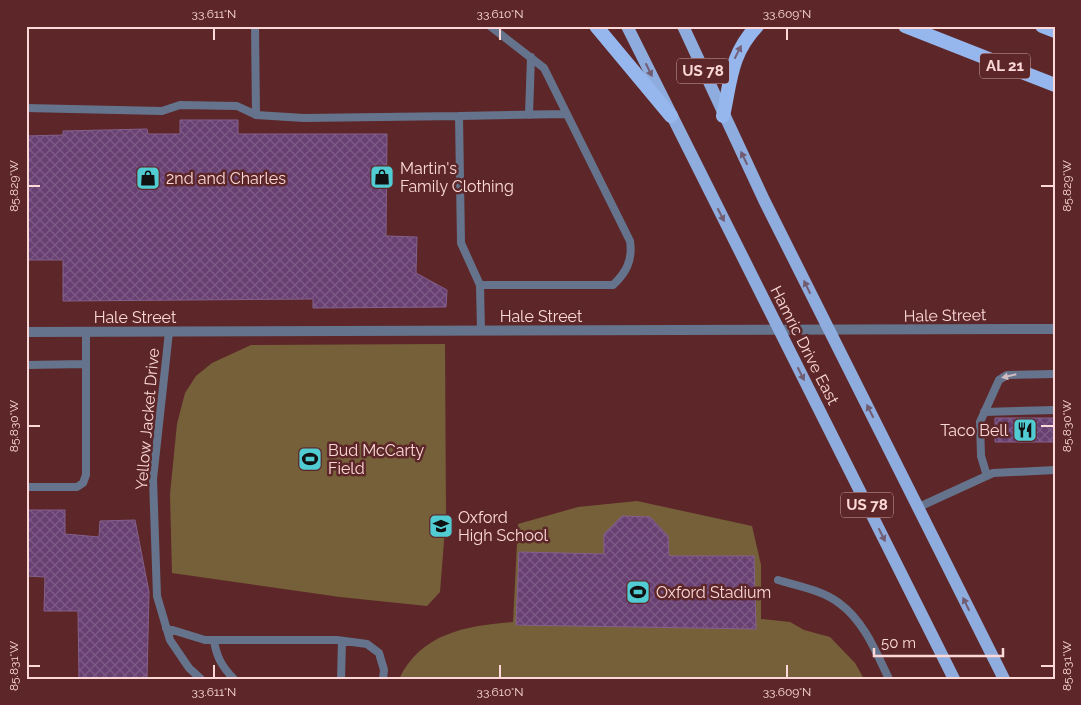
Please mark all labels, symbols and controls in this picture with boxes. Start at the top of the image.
text: 33.611°N [192,7,236,21]
text: 33.610°N [476,7,524,21]
text: 33.609°N [763,7,811,21]
one-way arrow [734,45,742,60]
road number: AL 21 [980,54,1030,78]
road number: US 78 [677,58,729,84]
one-way arrow [645,63,653,77]
one-way arrow [740,151,748,166]
place label: Martin's Family Clothing [400,159,514,196]
text: 85.829°W [7,160,21,212]
text: 85.829°W [1060,160,1074,212]
shop icon: Martin's Family Clothing [369,164,395,190]
shop icon: 2nd and Charles [135,165,161,191]
place label: 2nd and Charles [166,169,286,188]
one-way arrow [717,208,725,223]
one-way arrow [803,280,811,294]
street label: Hamric Drive East [766,283,843,408]
street label: Hale Street [904,305,987,326]
street label: Hale Street [500,307,583,326]
street label: Hale Street [94,308,177,327]
street label: Yellow Jacket Drive [132,347,163,491]
one-way arrow [797,367,805,382]
one-way arrow [1001,373,1017,381]
text: 85.830°W [7,399,21,452]
text: 85.830°W [1060,399,1074,452]
one-way arrow [866,404,874,419]
restaurant icon: Taco Bell [1012,417,1038,443]
place label: Taco Bell [940,421,1009,440]
place label: Bud McCarty Field [328,441,424,478]
sports icon: Bud McCarty Field [297,446,323,472]
road number: US 78 [841,492,893,518]
place label: Oxford High School [458,508,548,545]
school or university icon: Oxford High School [428,513,454,539]
one-way arrow [878,528,886,542]
sports icon: Oxford Stadium [625,579,651,605]
place label: Oxford Stadium [656,583,771,602]
one-way arrow [962,597,970,611]
scale bar [874,625,1002,657]
text: 50 m [881,634,916,652]
text: 85.831°W [7,641,21,691]
text: 85.831°W [1060,641,1074,691]
text: 33.611°N [192,685,236,699]
text: 33.610°N [476,685,524,699]
text: 33.609°N [763,685,811,699]

